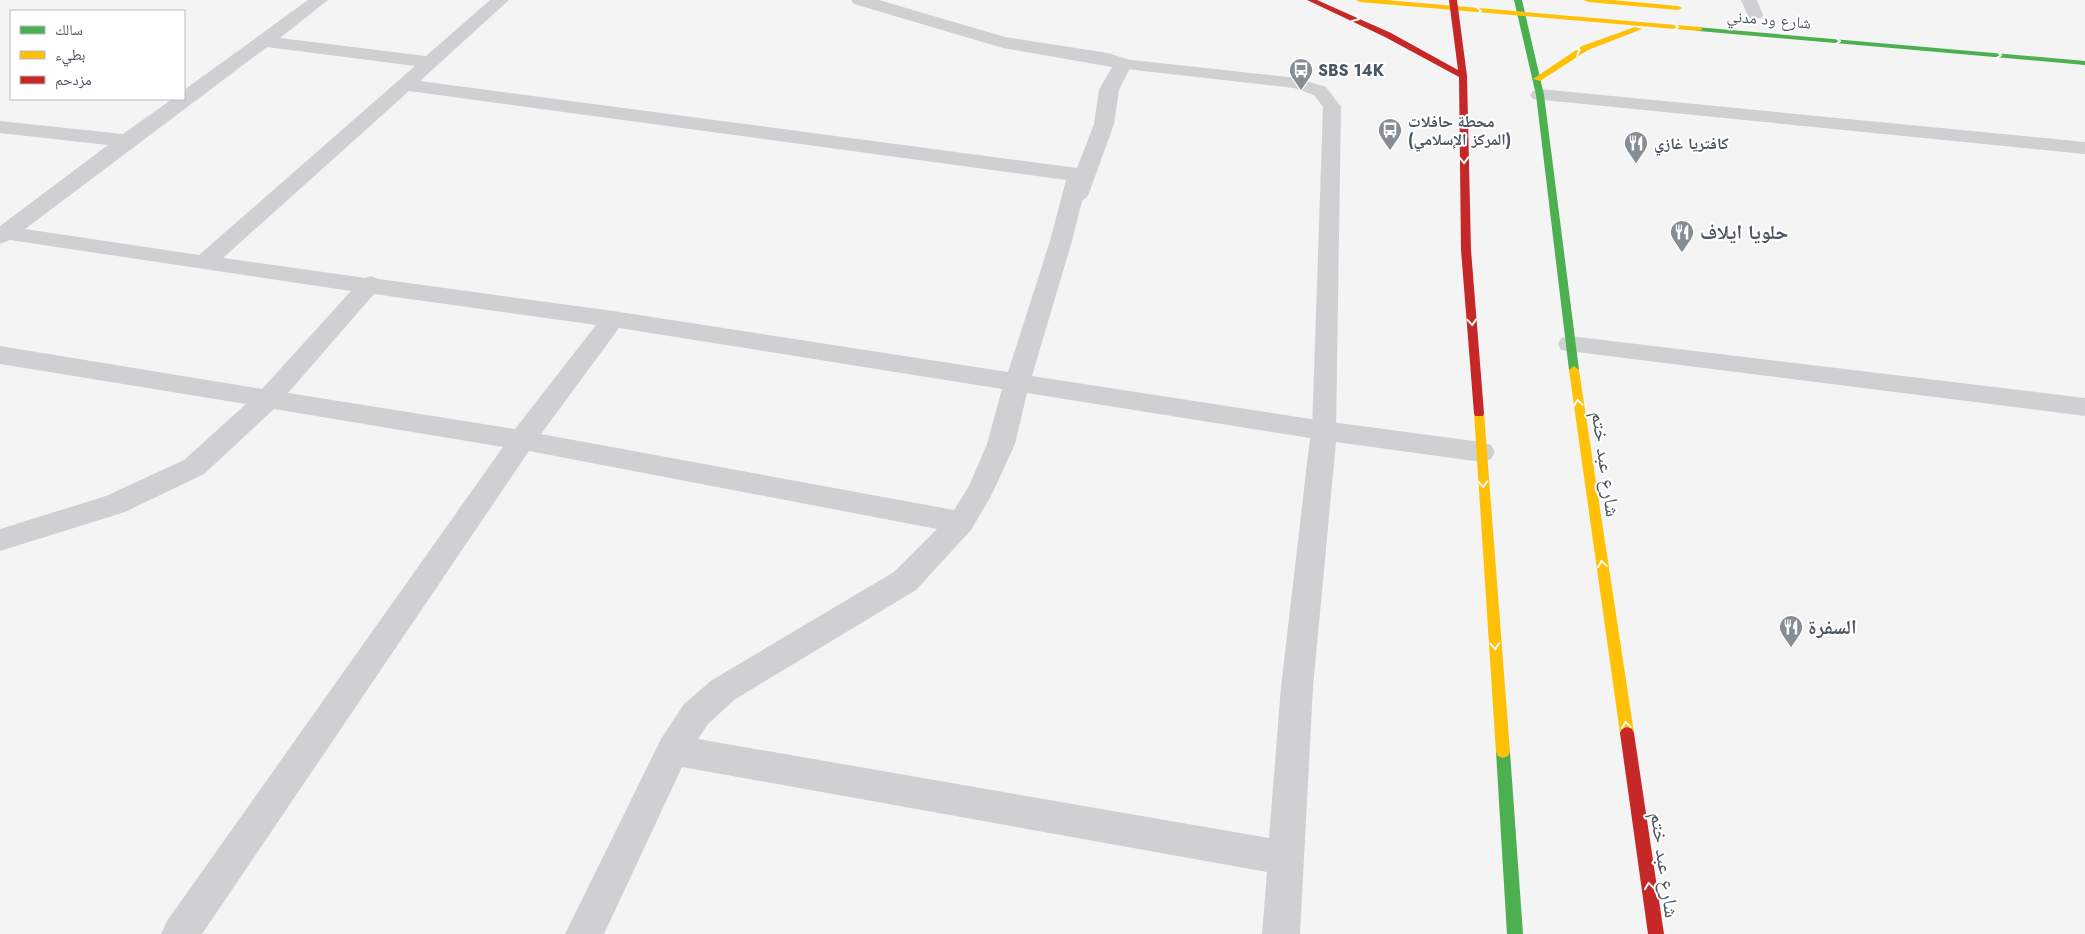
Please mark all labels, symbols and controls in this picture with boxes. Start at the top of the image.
street label: شارع ود مدني [1726,4,1812,36]
one-way arrow [1474,5,1482,16]
legend [10,10,185,100]
one-way arrow [1351,12,1360,22]
text: سالك [55,19,83,41]
one-way arrow [1671,21,1679,32]
one-way arrow [1833,35,1841,46]
text: بطيء [55,44,85,67]
one-way arrow [1572,48,1581,58]
one-way arrow [1995,50,2003,61]
bus stop icon: SBS 14K [1288,57,1314,91]
place label: SBS 14K [1318,59,1385,82]
text: مزدحم [55,69,92,91]
place label: محطة حافلات (المركز الإسلامي) [1408,110,1511,152]
bus stop icon: محطة حافلات (المركز الإسلامي) [1377,117,1403,151]
restaurant icon: كافتريا غازي [1623,130,1649,164]
place label: كافتريا غازي [1654,132,1729,156]
one-way arrow [1459,156,1469,164]
place label: حلويا ايلاف [1700,218,1788,247]
restaurant icon: حلويا ايلاف [1669,219,1695,253]
one-way arrow [1466,319,1477,327]
one-way arrow [1574,399,1584,408]
street label: شارع عبد ختم [1584,410,1627,519]
one-way arrow [1478,481,1489,489]
one-way arrow [1597,560,1608,568]
place label: السفرة [1808,613,1857,642]
restaurant icon: السفرة [1778,614,1804,648]
one-way arrow [1489,643,1500,651]
one-way arrow [1621,721,1631,729]
street label: شارع عبد ختم [1643,811,1686,920]
one-way arrow [1645,881,1655,890]

